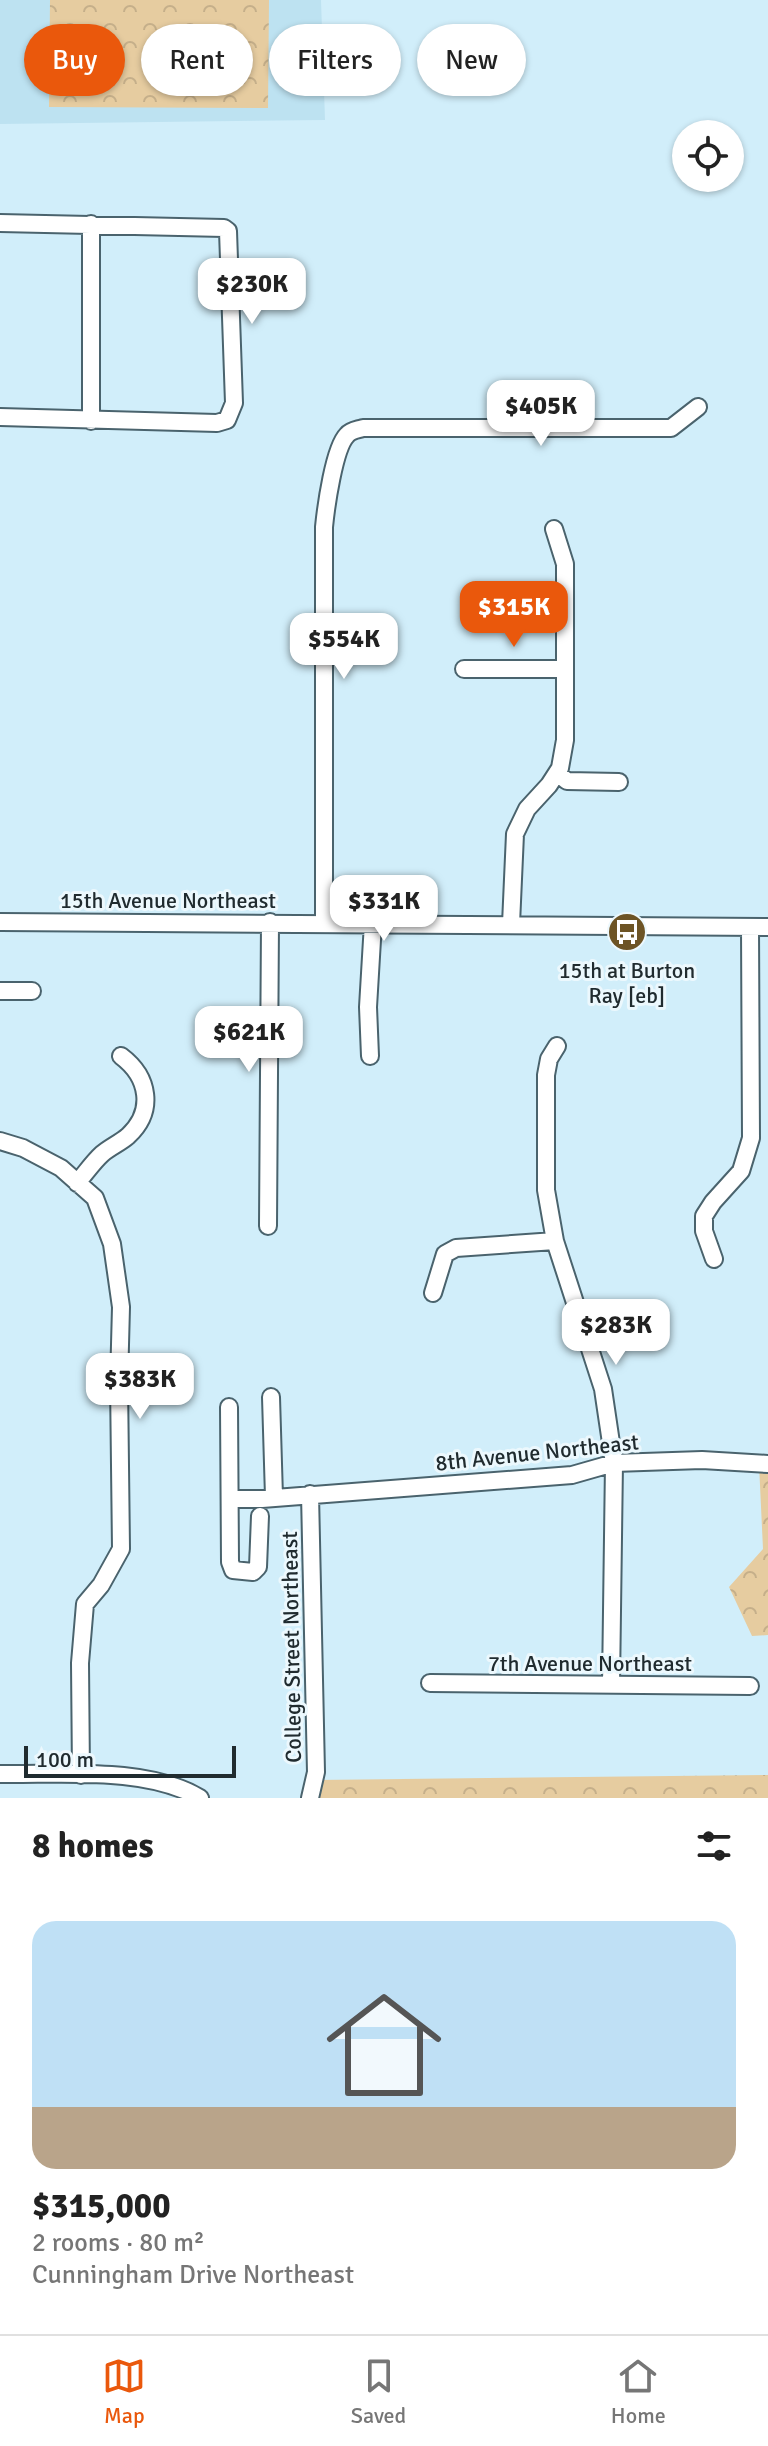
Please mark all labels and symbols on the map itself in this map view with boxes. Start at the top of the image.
pin: $230K [196,258,308,326]
pin: $405K [485,380,597,448]
pin: $315K [458,581,570,649]
pin: $554K [288,613,400,681]
pin: $331K [328,875,440,943]
street label: 15th Avenue Northeast [60,887,276,914]
bus stop icon: 15th at Burton Ray [eb] [606,911,648,953]
place label: 15th at Burton Ray [eb] [559,957,695,1009]
pin: $621K [193,1006,305,1074]
pin: $283K [560,1299,672,1367]
pin: $383K [84,1353,196,1421]
street label: 8th Avenue Northeast [434,1428,640,1477]
street label: College Street Northeast [276,1531,307,1763]
street label: 7th Avenue Northeast [488,1650,692,1677]
scale bar [24,1742,236,1778]

